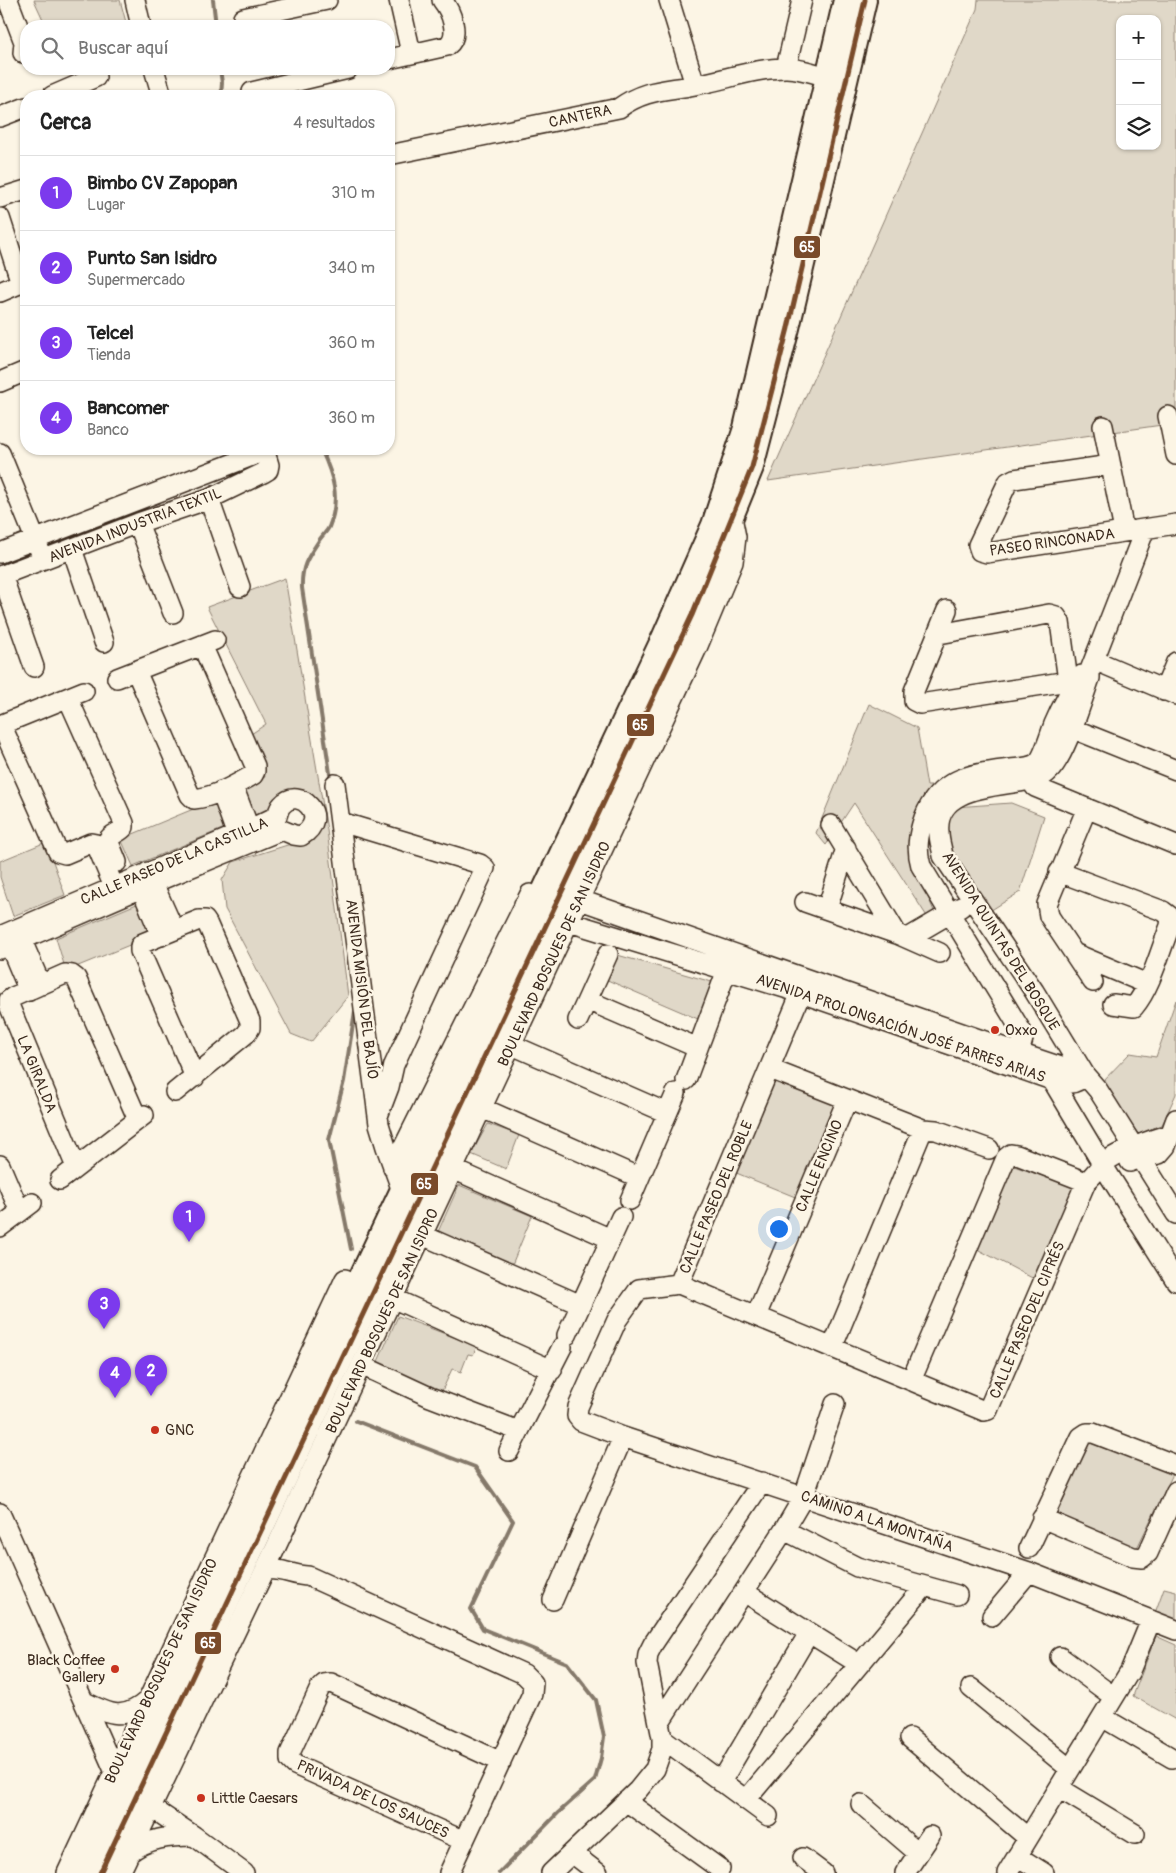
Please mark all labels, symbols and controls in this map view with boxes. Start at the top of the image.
map controls [1116,15,1161,150]
button: + [1116,15,1161,60]
search box [20,20,395,75]
icon: search [38,34,66,62]
text: Buscar aquí [78,36,169,60]
button: − [1116,60,1161,105]
street label: CANTERA [547,101,613,132]
button: layers [1116,105,1161,150]
text: Cerca [40,109,91,136]
text: 4 resultados [293,113,375,133]
text: Bimbo CV Zapopan [87,171,238,195]
text: 1 [53,183,59,203]
text: 310 m [331,183,375,203]
text: Lugar [87,195,125,215]
line badge: 65 [793,235,821,259]
text: 65 [799,239,815,256]
text: Punto San Isidro [87,246,217,270]
text: 2 [52,258,60,278]
text: 340 m [328,258,375,278]
text: Supermercado [87,270,185,290]
text: Telcel [87,321,134,345]
text: 3 [52,333,60,353]
text: 360 m [328,333,375,353]
text: Tienda [87,345,131,365]
text: Bancomer [87,396,169,420]
text: 4 [51,408,61,428]
text: 360 m [328,408,375,428]
text: Banco [87,420,129,440]
street label: AVENIDA INDUSTRIA TEXTIL [46,484,224,567]
street label: PASEO RINCONADA [988,524,1116,561]
line badge: 65 [626,713,655,737]
text: 65 [632,717,648,734]
street label: CALLE PASEO DE LA CASTILLA [78,813,271,910]
street label: BOULEVARD BOSQUES DE SAN ISIDRO [494,839,615,1070]
street label: AVENIDA QUINTAS DEL BOSQUE [938,848,1064,1034]
street label: AVENIDA MISIÓN DEL BAJÍO [341,898,382,1080]
street label: AVENIDA PROLONGACIÓN JOSÉ PARRES ARIAS [754,970,1048,1087]
place label: Oxxo [1005,1021,1038,1040]
marker: Oxxo [989,1024,1001,1036]
street label: LA GIRALDA [12,1033,61,1116]
street label: CALLE ENCINO [791,1117,847,1215]
street label: CALLE PASEO DEL ROBLE [676,1118,757,1277]
line badge: 65 [410,1172,439,1196]
text: 65 [416,1176,432,1193]
pin: 1 [173,1201,205,1242]
street label: BOULEVARD BOSQUES DE SAN ISIDRO [322,1206,443,1437]
your location [766,1216,792,1242]
street label: CALLE PASEO DEL CIPRÉS [986,1239,1069,1402]
pin: 3 [88,1288,120,1329]
pin: 2 [135,1355,167,1396]
pin: 4 [99,1357,131,1398]
place label: GNC [165,1421,194,1440]
marker: GNC [149,1424,161,1436]
street label: CAMINO A LA MONTAÑA [798,1486,956,1557]
street label: BOULEVARD BOSQUES DE SAN ISIDRO [101,1556,222,1787]
line badge: 65 [194,1631,222,1655]
text: 65 [200,1635,216,1652]
place label: Black Coffee Gallery [27,1651,106,1687]
marker: Black Coffee Gallery [109,1663,121,1675]
street label: PRIVADA DE LOS SAUCES [294,1756,452,1843]
place label: Little Caesars [211,1789,298,1808]
marker: Little Caesars [195,1792,207,1804]

